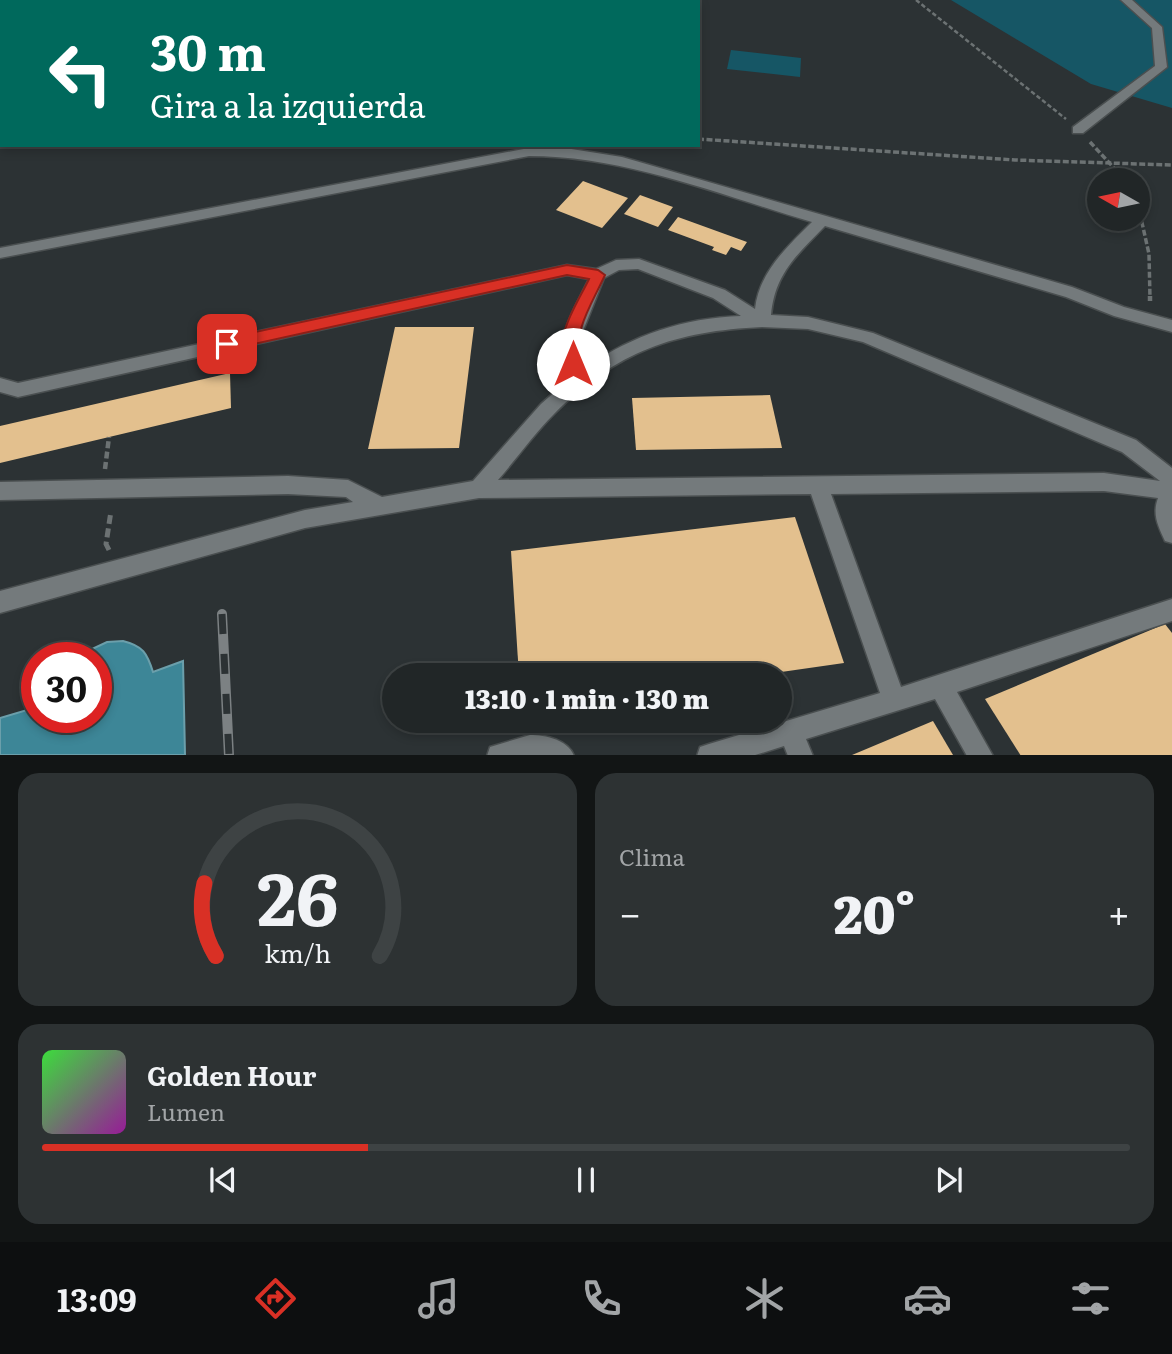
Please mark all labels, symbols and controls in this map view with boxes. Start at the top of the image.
text: 30 m [150,13,266,86]
icon: left [35,28,126,119]
text: Gira a la izquierda [150,80,425,128]
north arrow [1087,168,1150,231]
map controls [1087,168,1150,231]
pin [197,314,257,374]
icon: arrive [208,325,246,363]
position arrow [536,327,610,401]
speed limit sign: 30 [21,642,112,733]
text: 13:10 · 1 min · 130 m [465,678,709,717]
text: Clima [619,839,685,873]
text: 26 [257,840,338,948]
text: 20° [834,873,915,950]
text: − [619,883,641,940]
text: + [1108,883,1130,940]
text: km/h [264,933,331,970]
text: Golden Hour [147,1055,316,1094]
text: Lumen [147,1094,225,1128]
icon: previous [204,1161,242,1199]
icon: pause [567,1161,605,1199]
icon: next [930,1161,968,1199]
text: 13:09 [57,1274,137,1322]
icon: directions [251,1274,300,1323]
icon: music [414,1274,463,1323]
icon: phone [577,1274,626,1323]
icon: climate [740,1274,789,1323]
icon: car [903,1274,952,1323]
icon: filters [1066,1274,1115,1323]

